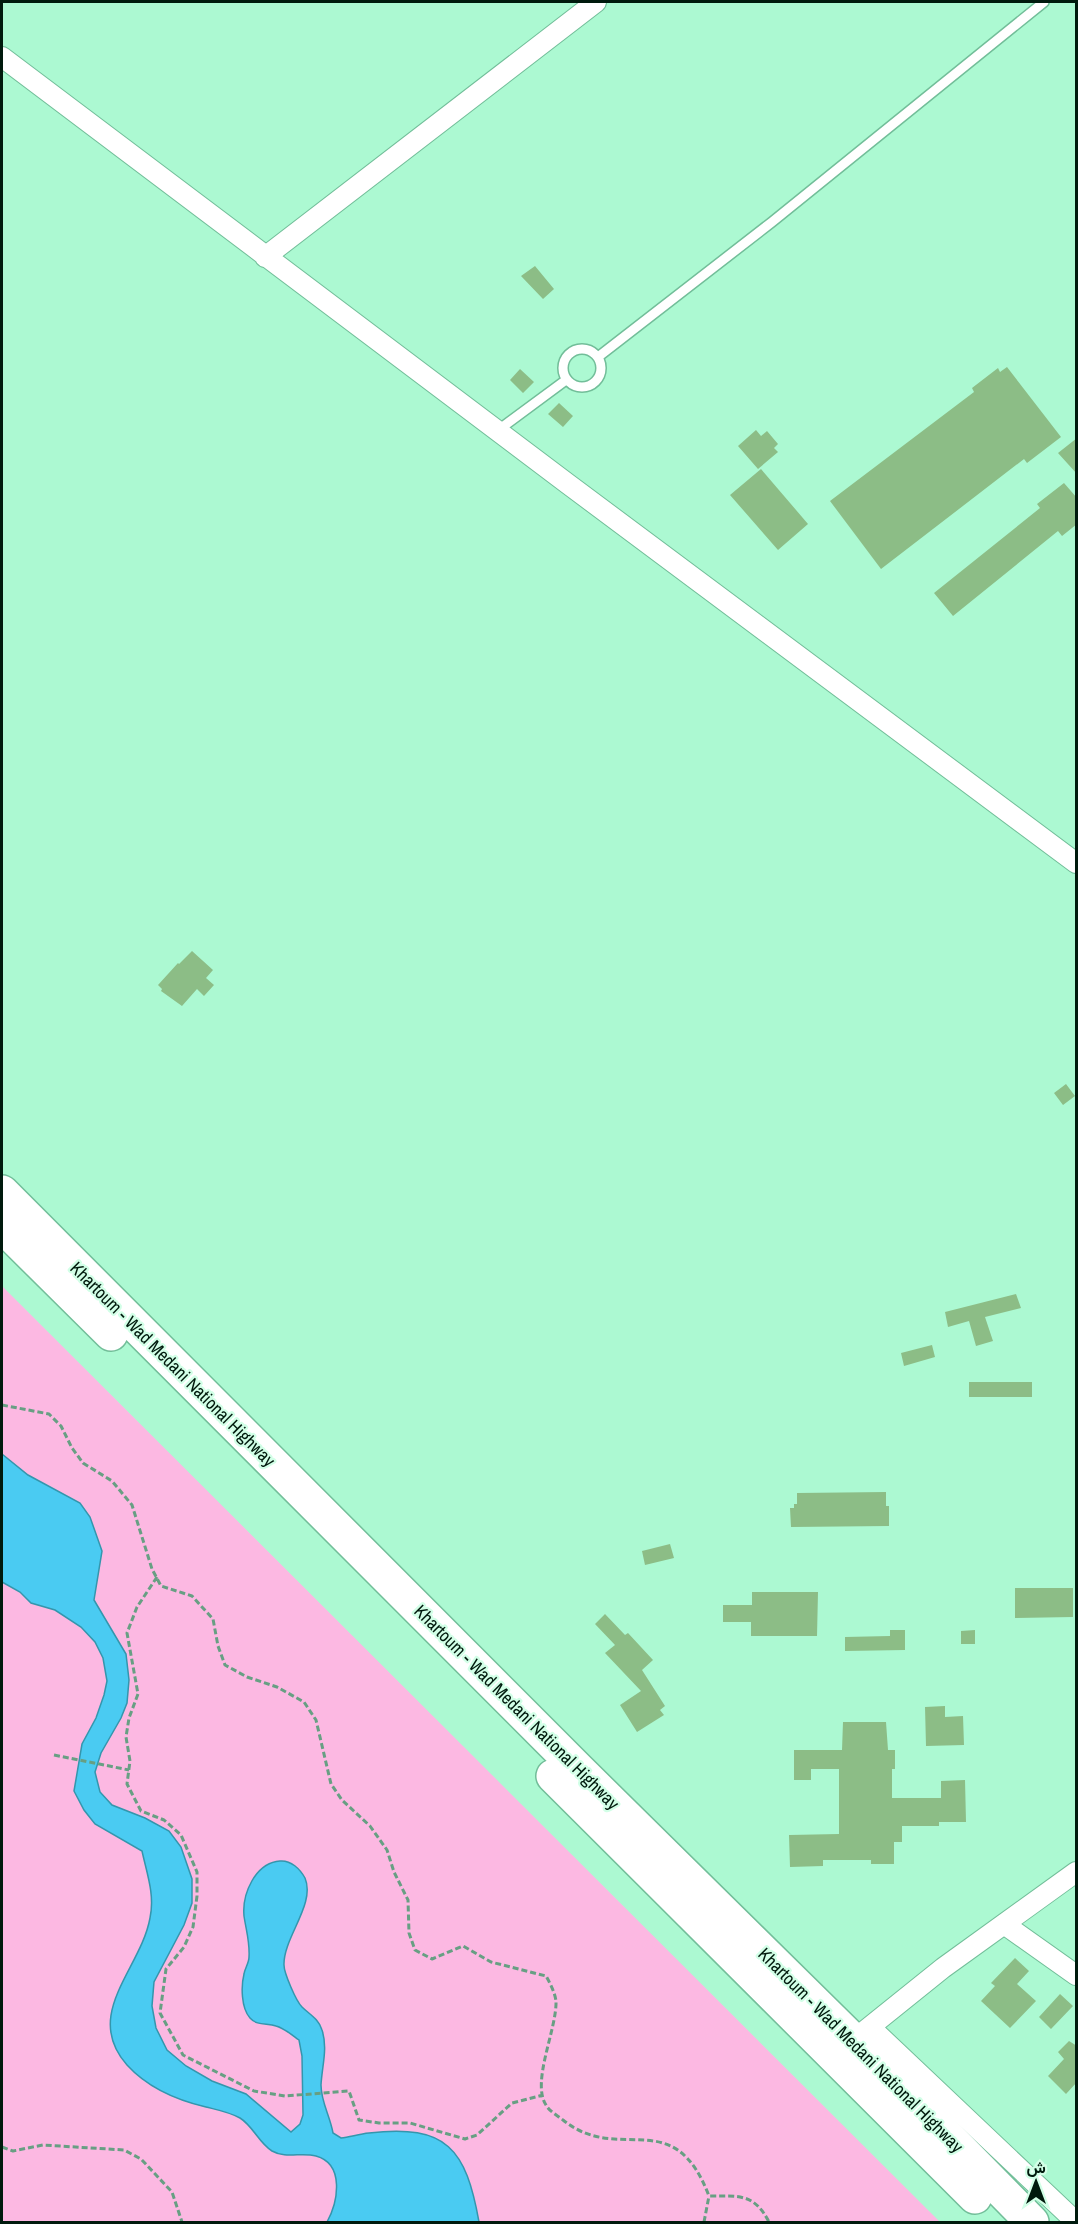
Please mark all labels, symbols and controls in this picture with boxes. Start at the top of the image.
street label: Khartoum - Wad Medani National Highway [65,1256,282,1473]
street label: Khartoum - Wad Medani National Highway [409,1599,626,1816]
street label: Khartoum - Wad Medani National Highway [753,1942,970,2159]
north arrow [1006,2152,1066,2212]
text: ش [1026,2156,1046,2178]

